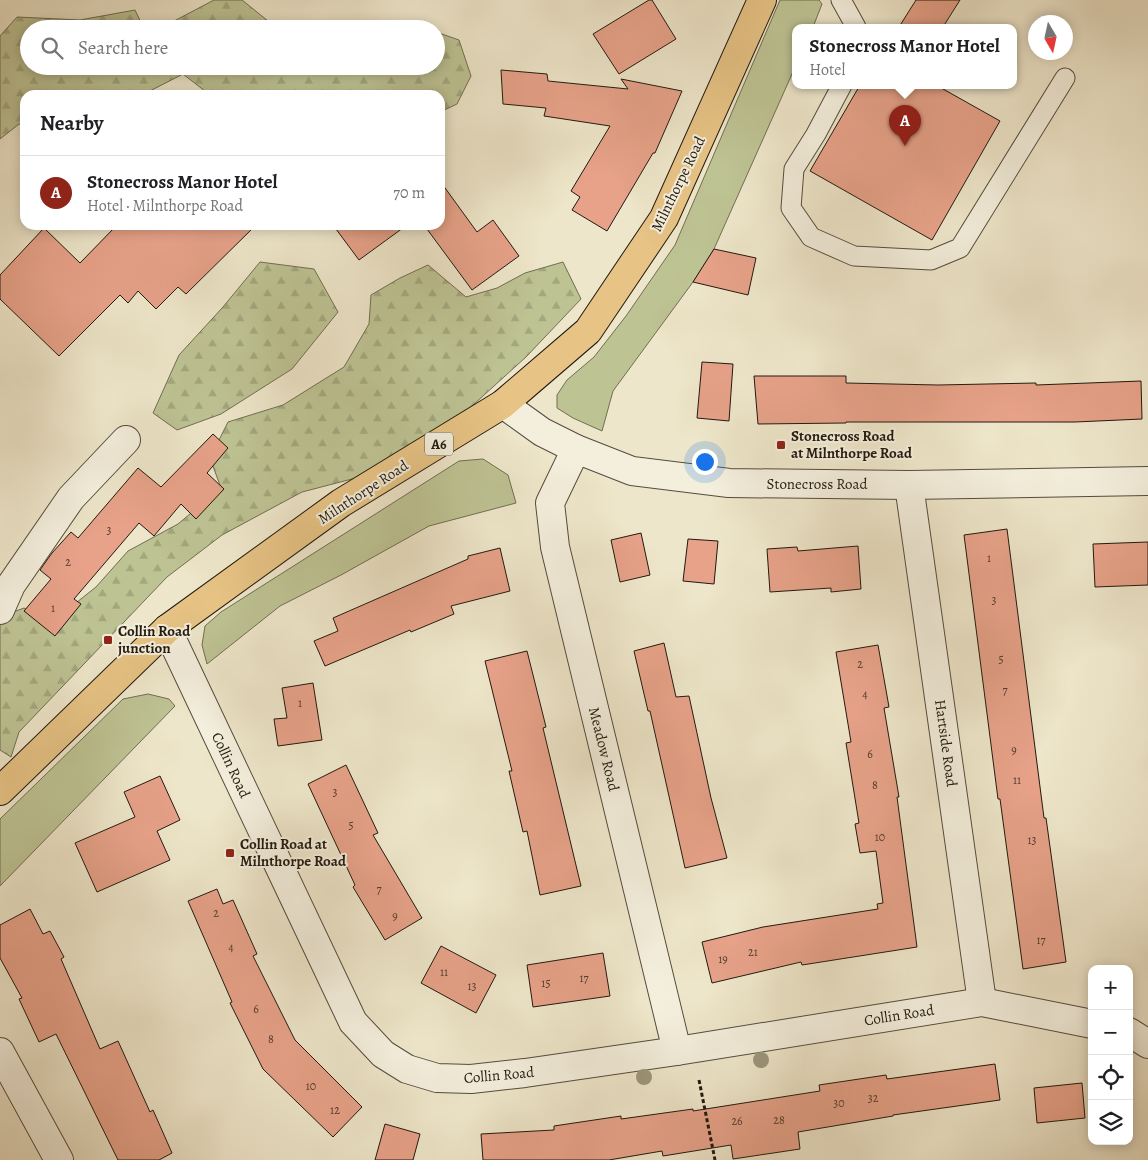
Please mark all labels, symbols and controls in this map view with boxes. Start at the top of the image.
north arrow [1028,15,1073,60]
search box [20,20,445,75]
popup [792,24,1017,89]
text: Stonecross Manor Hotel [809,33,1000,59]
icon: search [38,34,66,62]
text: Search here [78,35,168,61]
text: Hotel [809,59,845,81]
pin: A [889,105,921,146]
text: Nearby [40,109,103,137]
street label: Milnthorpe Road [646,132,710,235]
text: Stonecross Manor Hotel [87,169,277,195]
text: A [51,182,61,204]
text: 70 m [393,182,425,204]
text: Hotel · Milnthorpe Road [87,195,243,217]
place label: Stonecross Road at Milnthorpe Road [791,426,913,463]
road number: A6 [425,432,453,456]
marker: Stonecross Road at Milnthorpe Road [775,439,787,451]
your location [692,449,718,475]
street label: Milnthorpe Road [314,455,413,529]
street label: Stonecross Road [767,474,868,494]
house number: 3 [107,522,112,538]
house number: 1 [987,550,991,566]
house number: 2 [65,554,71,570]
house number: 3 [992,592,997,608]
house number: 1 [51,600,55,616]
place label: Collin Road junction [118,621,191,658]
marker: Collin Road junction [102,634,114,646]
house number: 5 [998,651,1004,667]
house number: 2 [857,656,863,672]
house number: 7 [1002,682,1008,698]
house number: 4 [862,686,868,702]
house number: 1 [298,695,302,711]
street label: Hartside Road [930,698,962,789]
street label: Meadow Road [584,705,624,794]
street label: Collin Road [207,729,255,802]
house number: 9 [1011,742,1017,758]
house number: 6 [867,746,873,762]
house number: 11 [1013,772,1021,788]
house number: 8 [872,777,878,793]
house number: 3 [333,784,338,800]
house number: 5 [348,817,354,833]
house number: 10 [875,829,885,845]
house number: 13 [1027,832,1037,848]
place label: Collin Road at Milnthorpe Road [240,834,347,871]
marker: Collin Road at Milnthorpe Road [224,847,236,859]
house number: 7 [376,881,382,897]
house number: 2 [213,905,219,921]
house number: 9 [392,908,398,924]
house number: 17 [1036,932,1047,948]
house number: 4 [228,939,234,955]
house number: 21 [748,944,758,960]
house number: 19 [718,951,728,967]
house number: 11 [440,964,448,980]
map controls [1088,965,1133,1145]
button: + [1088,965,1133,1010]
house number: 17 [579,970,590,986]
house number: 15 [541,975,551,991]
house number: 13 [467,978,477,994]
street label: Collin Road [863,999,936,1030]
house number: 6 [253,1001,259,1017]
button: − [1088,1010,1133,1055]
house number: 8 [268,1031,274,1047]
button: locate [1088,1055,1133,1100]
street label: Collin Road [463,1062,536,1088]
house number: 10 [306,1078,316,1094]
house number: 32 [868,1090,879,1106]
house number: 30 [833,1095,845,1111]
button: layers [1088,1100,1133,1145]
house number: 12 [330,1102,340,1118]
house number: 28 [773,1112,785,1128]
house number: 26 [731,1113,743,1129]

